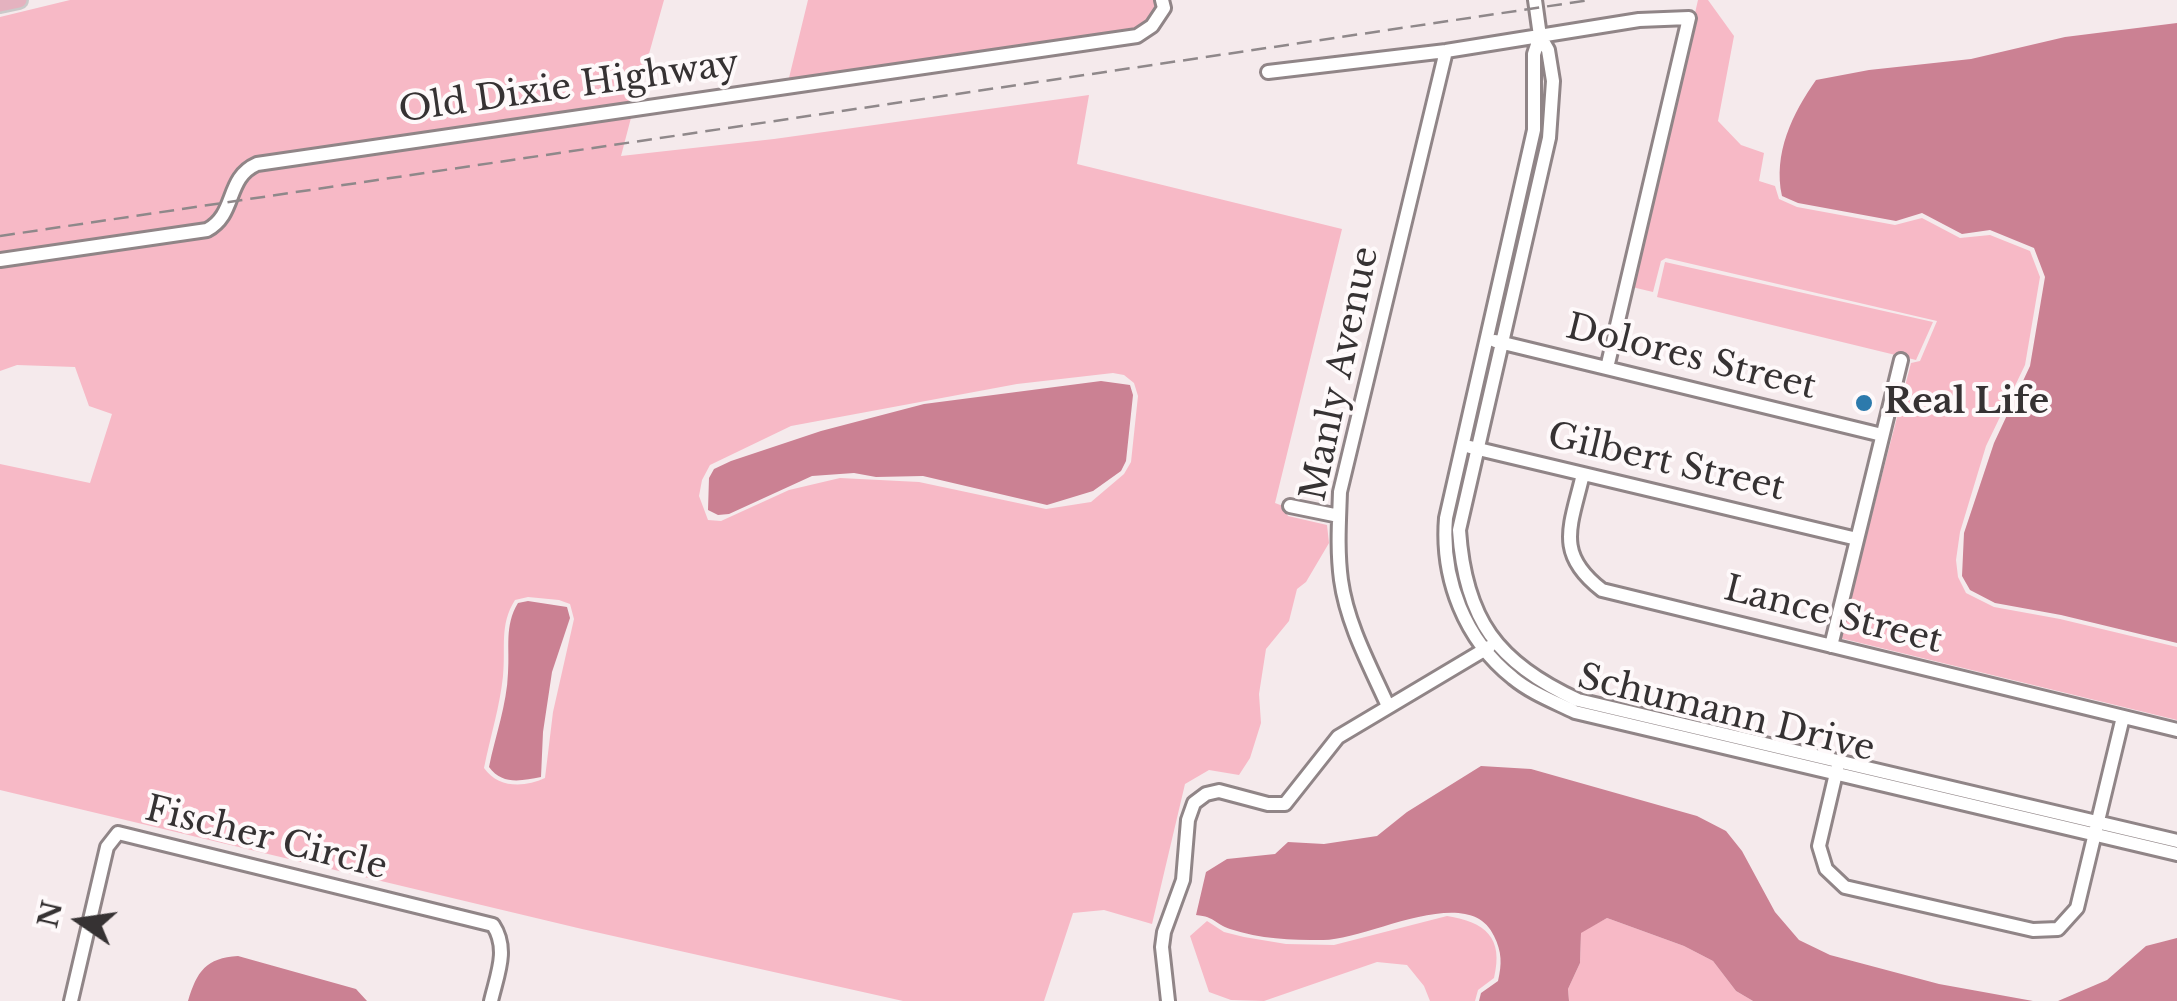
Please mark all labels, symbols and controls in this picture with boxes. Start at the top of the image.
street label: Old Dixie Highway [396,43,742,133]
street label: Manly Avenue [1294,243,1388,505]
street label: Dolores Street [1562,307,1820,409]
place label: Real Life [1884,382,2049,424]
marker: Real Life [1853,392,1875,414]
street label: Gilbert Street [1543,415,1789,511]
street label: Lance Street [1720,569,1946,663]
street label: Schumann Drive [1573,657,1879,771]
street label: Fischer Circle [141,789,391,889]
north arrow [30,871,130,971]
text: N [30,897,70,931]

